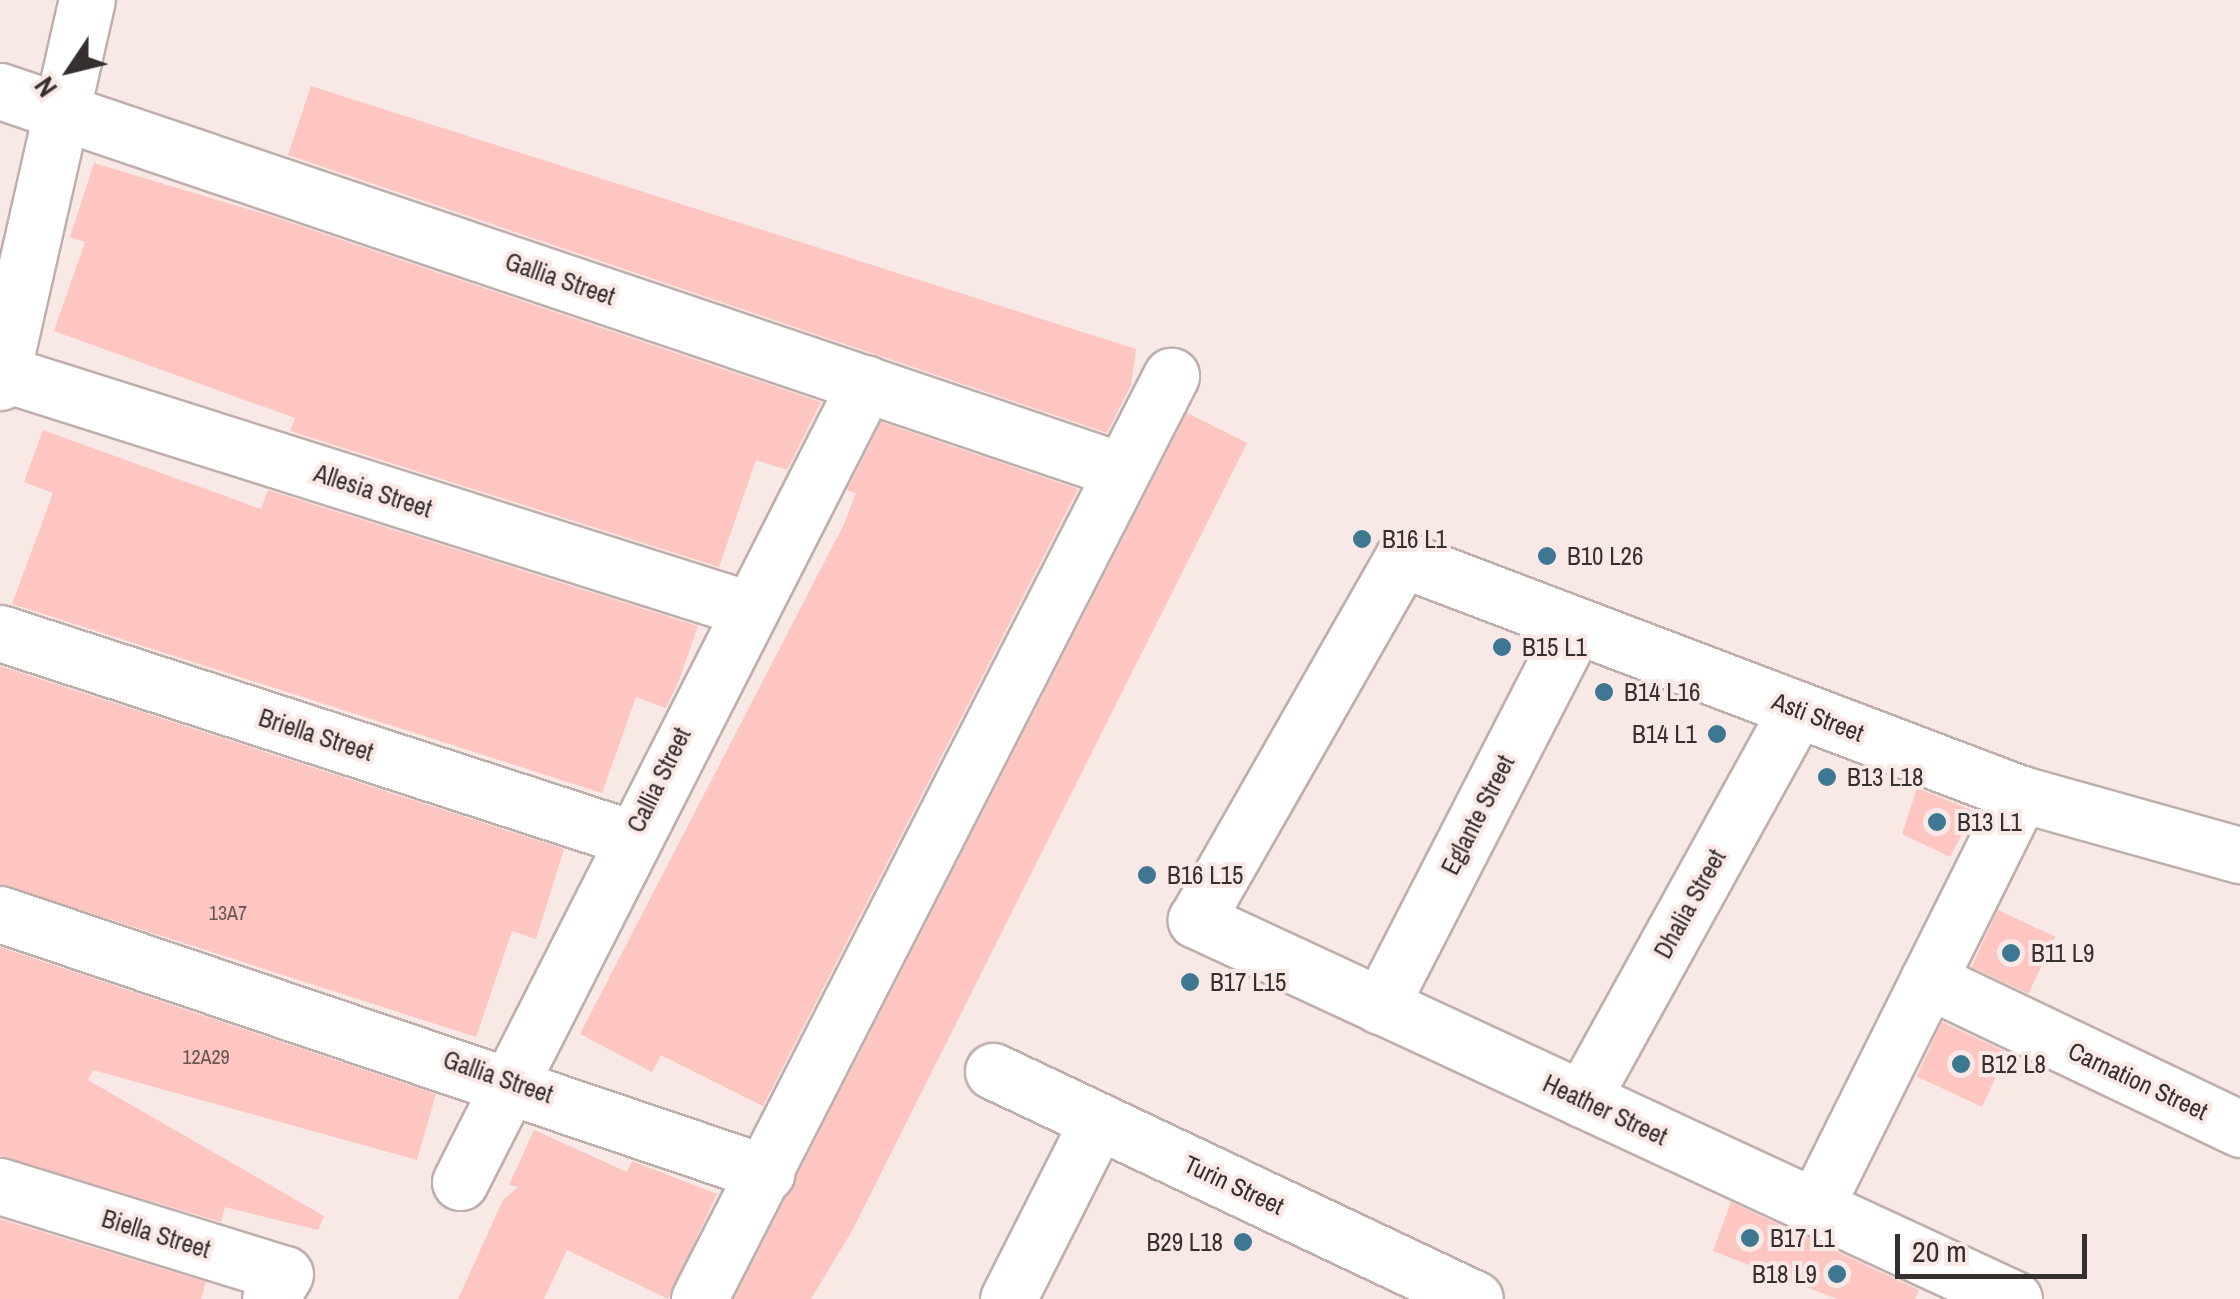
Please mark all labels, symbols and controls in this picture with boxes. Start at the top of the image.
north arrow [20,20,120,120]
text: N [25,70,66,105]
street label: Gallia Street [501,246,619,312]
street label: Allesia Street [310,458,436,524]
place label: B16 L1 [1382,524,1447,554]
marker: B16 L1 [1351,528,1373,550]
place label: B10 L26 [1567,541,1643,571]
marker: B10 L26 [1536,545,1558,567]
place label: B15 L1 [1522,632,1587,662]
marker: B15 L1 [1491,636,1513,658]
place label: B14 L16 [1624,677,1700,707]
marker: B14 L16 [1593,681,1615,703]
street label: Asti Street [1768,686,1868,748]
street label: Briella Street [255,702,377,768]
place label: B14 L1 [1632,719,1697,749]
street label: Callia Street [621,723,697,837]
marker: B14 L1 [1706,723,1728,745]
street label: Eglante Street [1435,750,1521,880]
place label: B13 L18 [1847,762,1923,792]
marker: B13 L18 [1816,766,1838,788]
place label: B13 L1 [1957,807,2022,837]
marker: B13 L1 [1926,811,1948,833]
street label: Dhalia Street [1648,844,1732,964]
place label: B16 L15 [1167,860,1243,890]
marker: B16 L15 [1136,864,1158,886]
house number: 13A7 [209,900,247,924]
place label: B11 L9 [2031,938,2094,968]
marker: B11 L9 [2000,942,2022,964]
place label: B17 L15 [1210,967,1286,997]
marker: B17 L15 [1179,971,1201,993]
street label: Carnation Street [2063,1036,2213,1126]
house number: 12A29 [182,1044,230,1068]
street label: Gallia Street [439,1044,557,1110]
place label: B12 L8 [1981,1049,2046,1079]
marker: B12 L8 [1950,1053,1972,1075]
street label: Heather Street [1538,1068,1672,1152]
street label: Turin Street [1179,1149,1289,1221]
street label: Biella Street [98,1203,214,1265]
scale bar [1900,1214,2092,1276]
place label: B17 L1 [1770,1223,1835,1253]
place label: B29 L18 [1147,1227,1223,1257]
marker: B17 L1 [1739,1227,1761,1249]
marker: B29 L18 [1232,1231,1254,1253]
text: 20 m [1912,1231,1967,1271]
place label: B18 L9 [1752,1259,1817,1289]
marker: B18 L9 [1826,1263,1848,1285]

